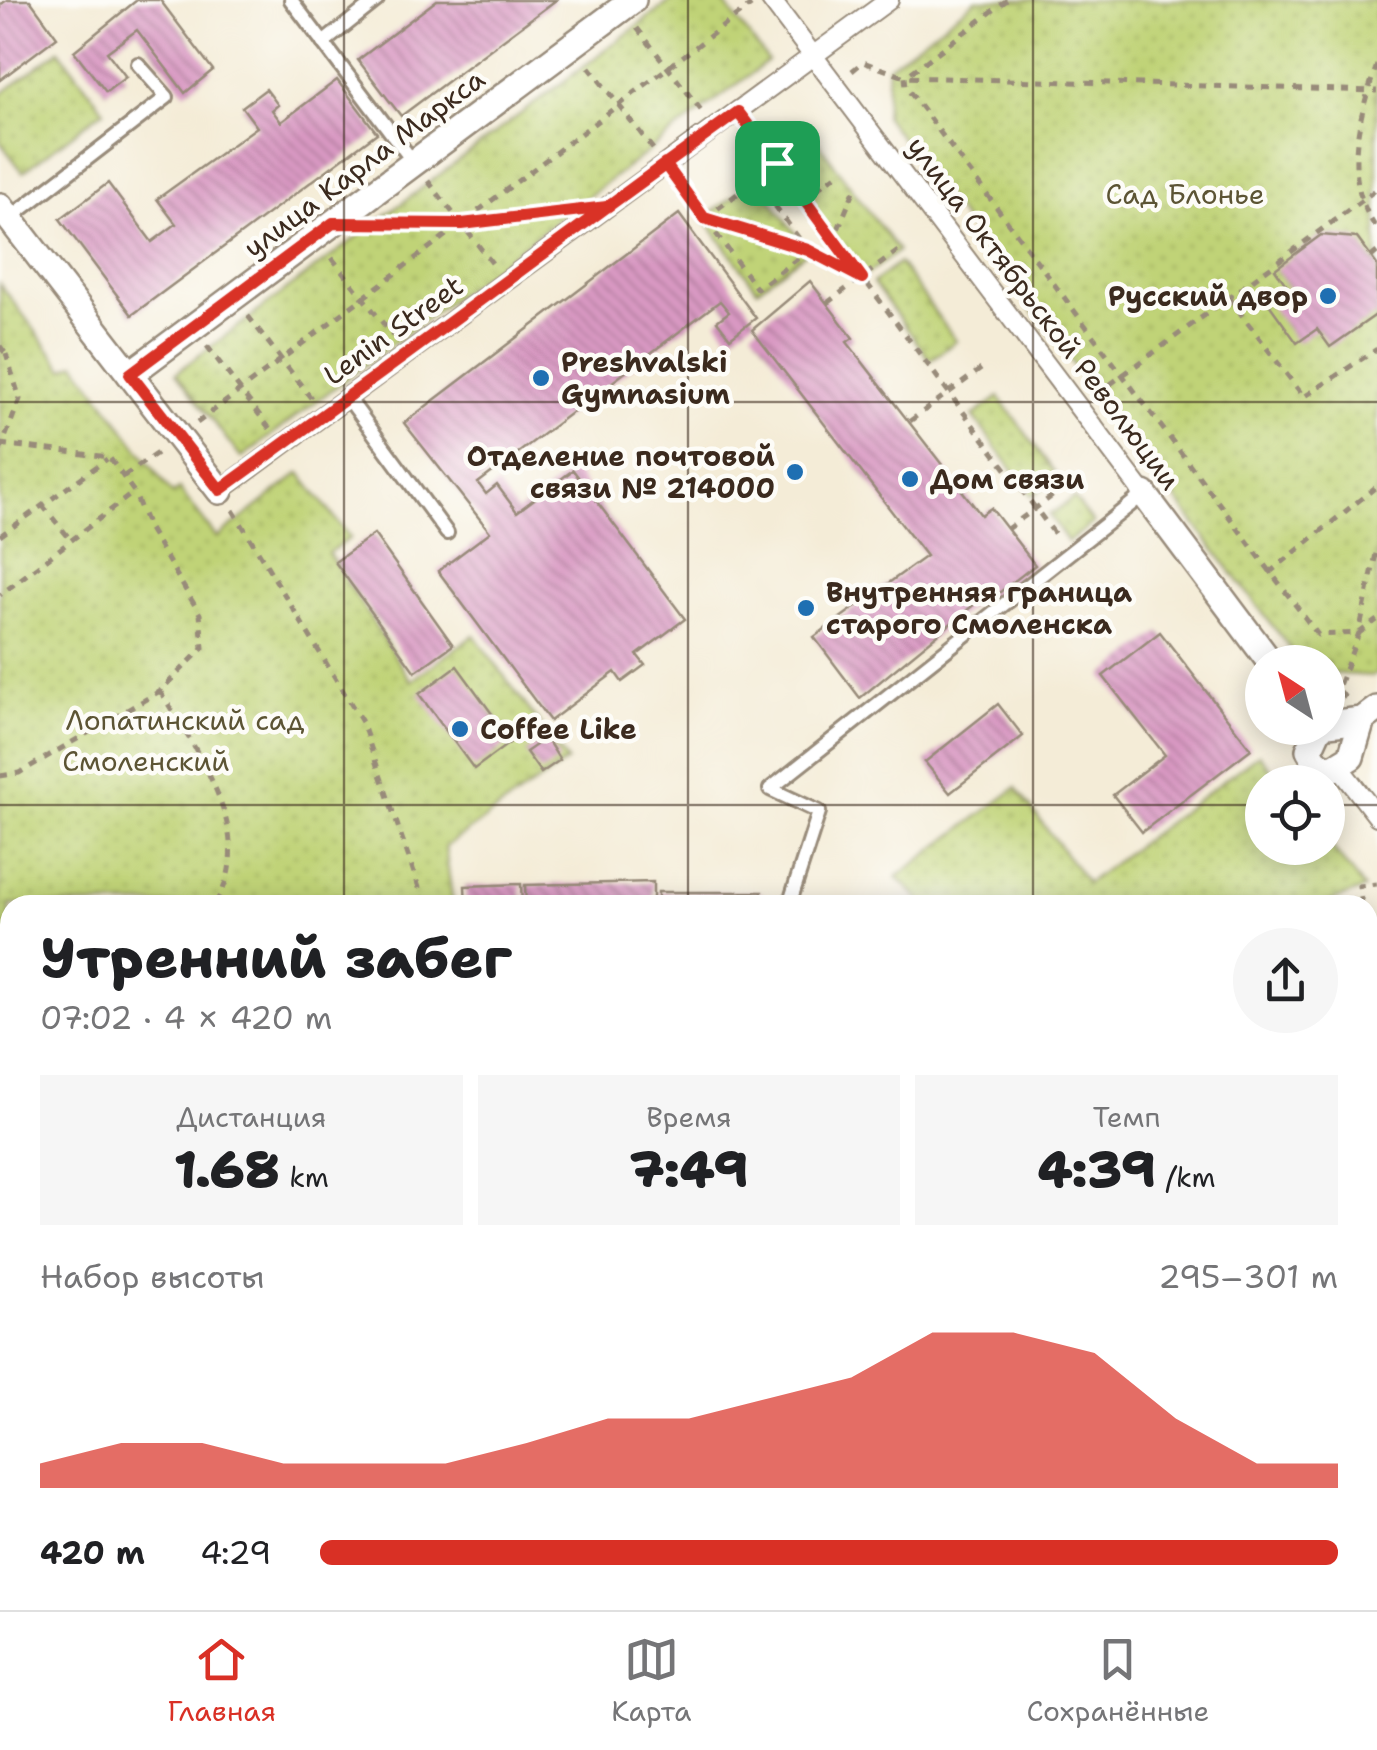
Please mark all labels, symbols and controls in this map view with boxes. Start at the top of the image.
street label: улица Карла Маркса [236,60,492,266]
pin [735,121,820,206]
street label: улица Октябрьской Революции [898,129,1190,497]
icon: arrive [750,136,805,191]
park label: Сад Блонье [1106,175,1264,213]
street label: Lenin Street [316,267,470,393]
place label: Русский двор [1108,277,1308,315]
marker: Русский двор [1317,285,1339,307]
place label: Preshvalski Gymnasium [561,343,730,413]
marker: Preshvalski Gymnasium [530,367,552,389]
place label: Отделение почтовой связи № 214000 [466,437,775,507]
place label: Дом связи [930,460,1084,498]
marker: Отделение почтовой связи № 214000 [784,461,806,483]
marker: Дом связи [899,468,921,490]
place label: Внутренняя граница старого Смоленска [826,573,1132,643]
marker: Внутренняя граница старого Смоленска [795,597,817,619]
north arrow [1245,645,1345,745]
map controls [1245,645,1345,865]
park label: Лопатинский сад [65,701,305,739]
place label: Coffee Like [480,710,637,748]
marker: Coffee Like [449,718,471,740]
park label: Смоленский [62,742,230,780]
button: locate [1245,765,1345,865]
text: Утренний забег [40,921,512,995]
button: share [1233,928,1338,1033]
text: 07:02 · 4 × 420 m [40,996,332,1039]
text: Дистанция [176,1098,326,1136]
text: Время [646,1098,732,1136]
text: Темп [1093,1098,1161,1136]
text: 1.68 [174,1136,280,1203]
text: 7:49 [629,1136,749,1203]
text: 4:39 [1038,1136,1156,1203]
text: km [280,1158,329,1196]
text: /km [1156,1158,1216,1196]
text: Набор высоты [40,1255,265,1298]
text: 295–301 m [1158,1255,1338,1298]
text: 420 m [40,1531,145,1574]
text: 4:29 [200,1531,271,1574]
tab: Главная [168,1632,276,1730]
tab: Карта [611,1632,691,1730]
tab: Сохранённые [1026,1632,1209,1730]

